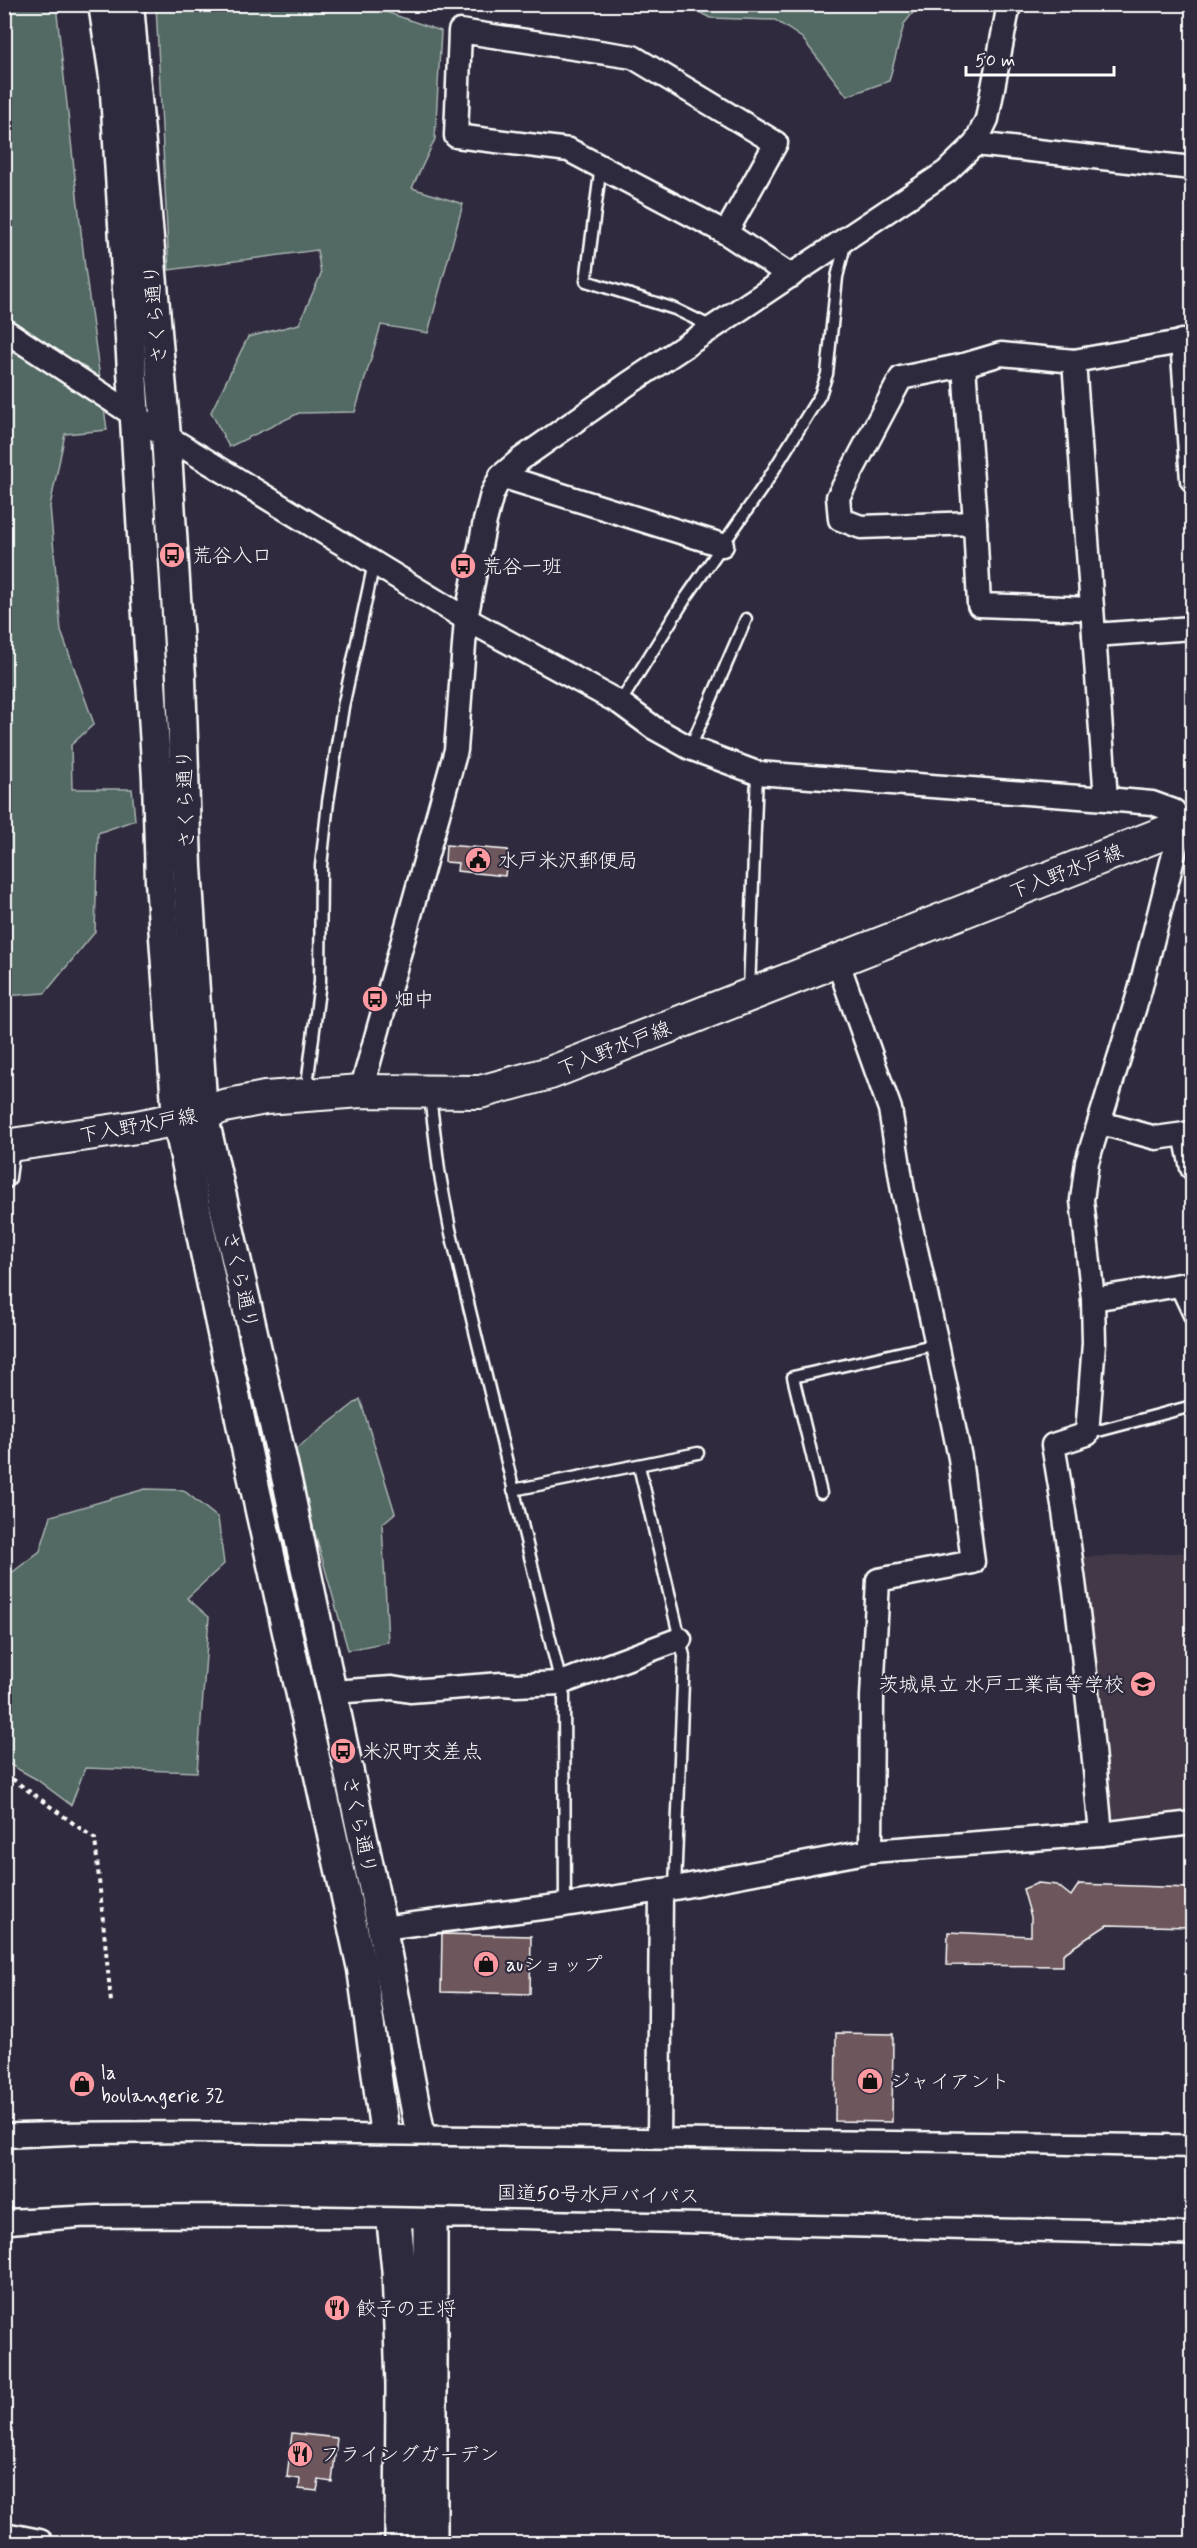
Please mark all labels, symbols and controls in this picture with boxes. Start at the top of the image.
scale bar [966,39,1114,77]
text: 50 m [975,49,1015,73]
street label: さくら通り [139,263,174,365]
bus stop icon: 荒谷入口 [157,540,187,570]
place label: 荒谷入口 [192,543,272,570]
bus stop icon: 荒谷一班 [448,551,478,581]
place label: 荒谷一班 [482,554,562,581]
street label: さくら通り [171,749,202,849]
street label: 下入野水戸線 [1006,838,1127,907]
public building icon: 水戸米沢郵便局 [463,845,493,875]
place label: 水戸米沢郵便局 [498,848,638,875]
bus stop icon: 畑中 [360,984,390,1014]
place label: 畑中 [394,987,434,1014]
street label: 下入野水戸線 [554,1015,675,1084]
street label: 下入野水戸線 [77,1103,200,1150]
street label: さくら通り [215,1229,264,1332]
school or university icon: 茨城県立 水戸工業高等学校 [1128,1669,1158,1699]
place label: 茨城県立 水戸工業高等学校 [879,1672,1124,1699]
bus stop icon: 米沢町交差点 [328,1736,358,1766]
place label: 米沢町交差点 [362,1739,482,1766]
street label: さくら通り [335,1774,382,1877]
shop icon: auショップ [471,1949,501,1979]
place label: auショップ [506,1952,602,1979]
place label: la boulangerie 32 [101,2060,225,2110]
shop icon: ジャイアント [855,2066,885,2096]
shop icon: la boulangerie 32 [67,2069,97,2099]
place label: ジャイアント [890,2069,1010,2096]
street label: 国道50号水戸バイパス [496,2180,700,2211]
restaurant icon: 餃子の王将 [322,2293,352,2323]
place label: 餃子の王将 [356,2296,456,2323]
restaurant icon: フライングガーデン [285,2439,315,2469]
place label: フライングガーデン [320,2442,499,2469]

